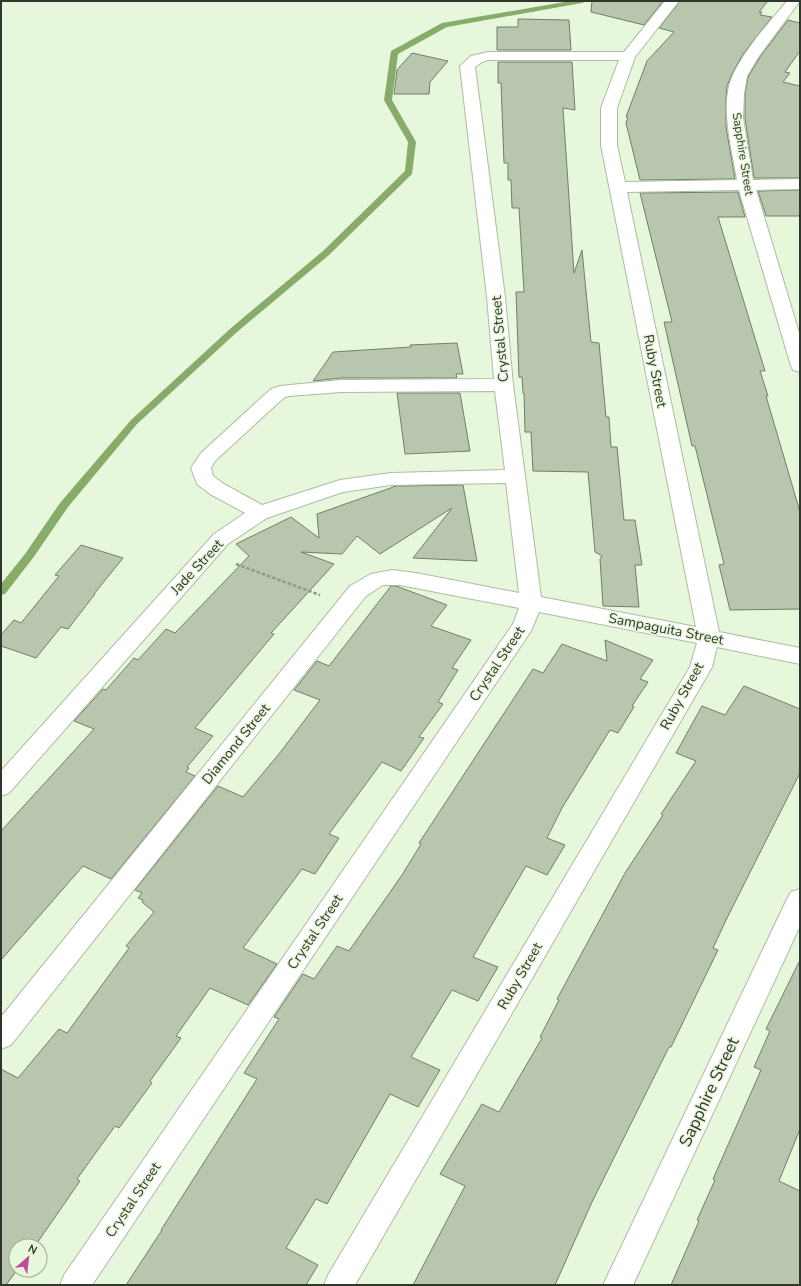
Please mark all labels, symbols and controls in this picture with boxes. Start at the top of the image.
street label: Sapphire Street [729,111,758,197]
street label: Crystal Street [487,295,513,383]
street label: Ruby Street [639,333,671,409]
street label: Jade Street [166,535,228,600]
street label: Sampaguita Street [607,609,725,650]
street label: Crystal Street [465,623,529,705]
street label: Ruby Street [656,659,708,733]
street label: Diamond Street [198,700,275,788]
street label: Crystal Street [283,891,347,973]
street label: Ruby Street [493,939,547,1013]
street label: Sapphire Street [674,1032,745,1151]
street label: Crystal Street [101,1159,165,1241]
north arrow [8,1238,48,1278]
text: N [25,1241,40,1258]

